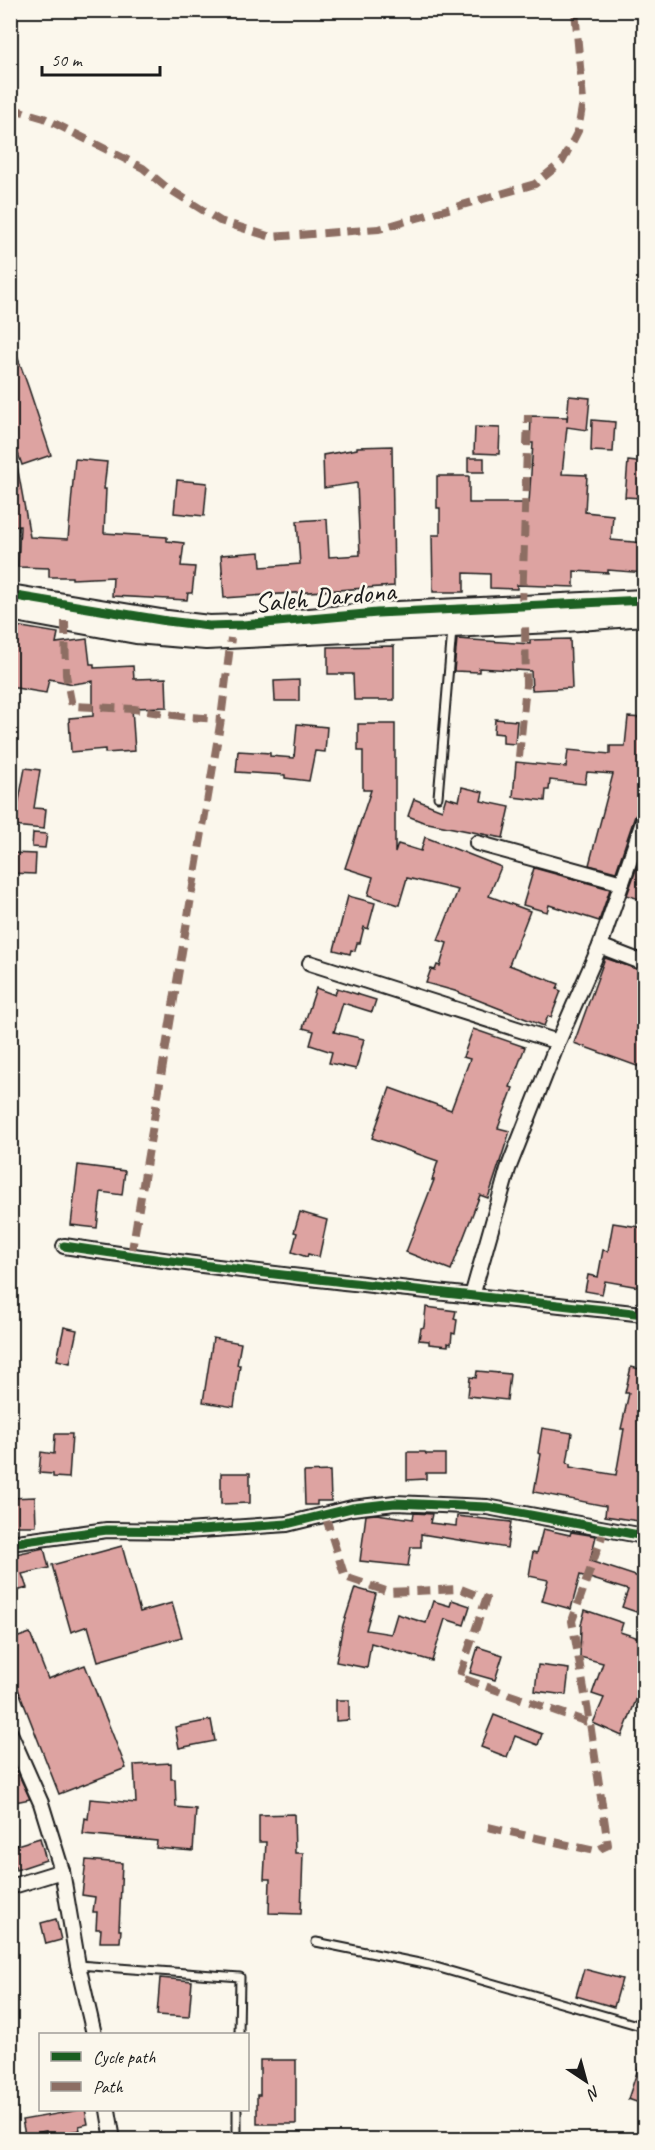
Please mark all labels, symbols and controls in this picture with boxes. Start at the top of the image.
scale bar [42,39,160,77]
text: 50 m [51,49,84,71]
street label: Saleh Dardona [253,573,399,620]
legend [39,2033,249,2111]
text: Cycle path [93,2046,156,2068]
north arrow [556,2051,616,2111]
text: Path [93,2076,123,2098]
text: N [582,2081,604,2105]

